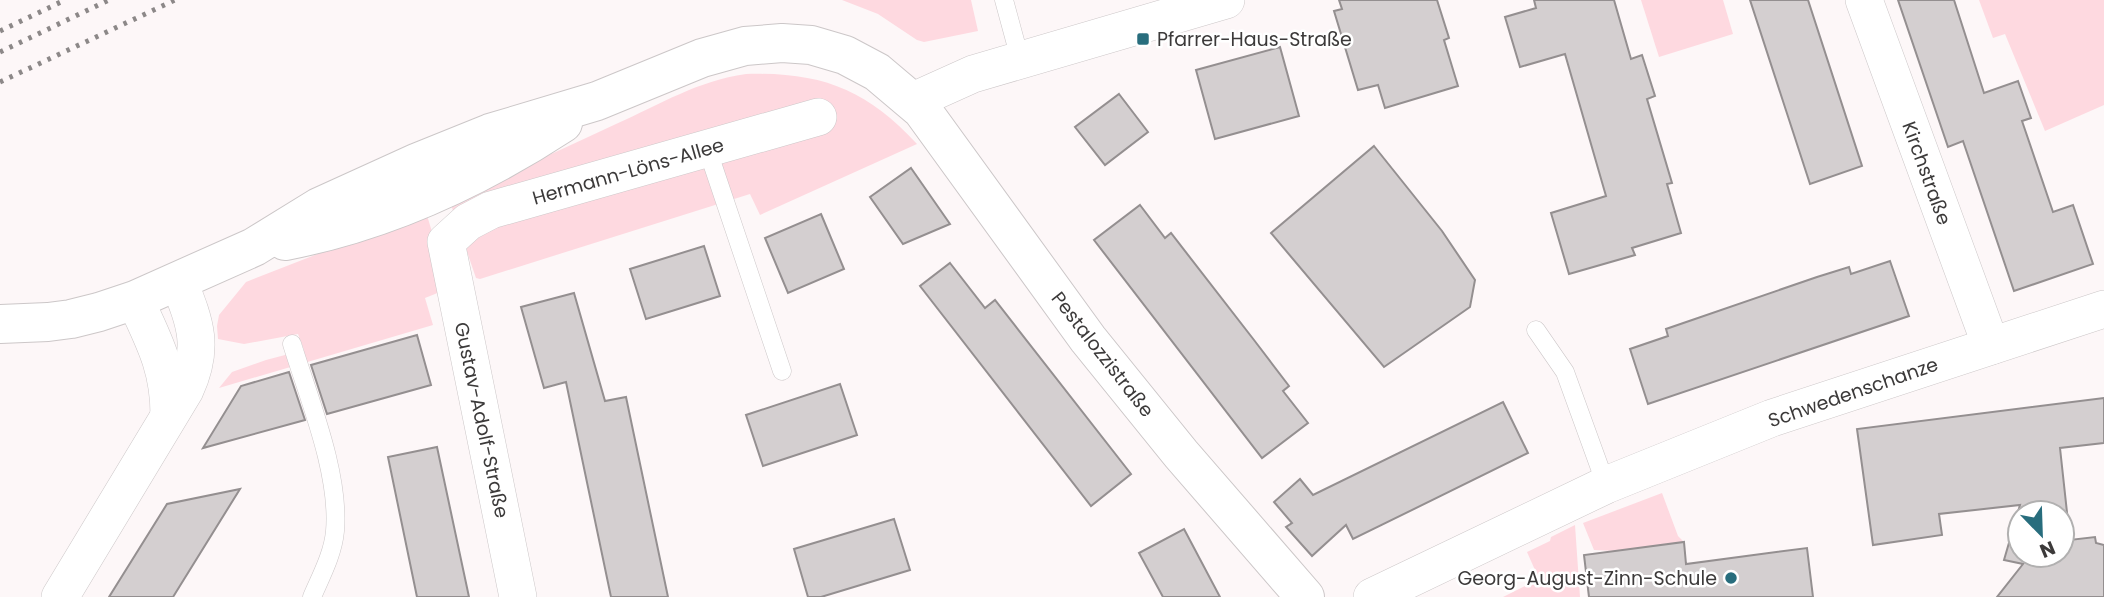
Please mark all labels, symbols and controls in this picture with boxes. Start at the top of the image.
place label: Pfarrer-Haus-Straße [1157,26,1352,53]
marker: Pfarrer-Haus-Straße [1135,31,1151,47]
street label: Kirchstraße [1895,118,1958,229]
street label: Hermann-Löns-Allee [529,131,727,212]
street label: Pestalozzistraße [1045,286,1160,423]
street label: Gustav-Adolf-Straße [448,320,515,521]
street label: Schwedenschanze [1765,351,1942,434]
north arrow [2006,499,2076,569]
text: N [2036,534,2059,564]
place label: Georg-August-Zinn-Schule [1457,565,1717,592]
marker: Georg-August-Zinn-Schule [1723,570,1739,586]

